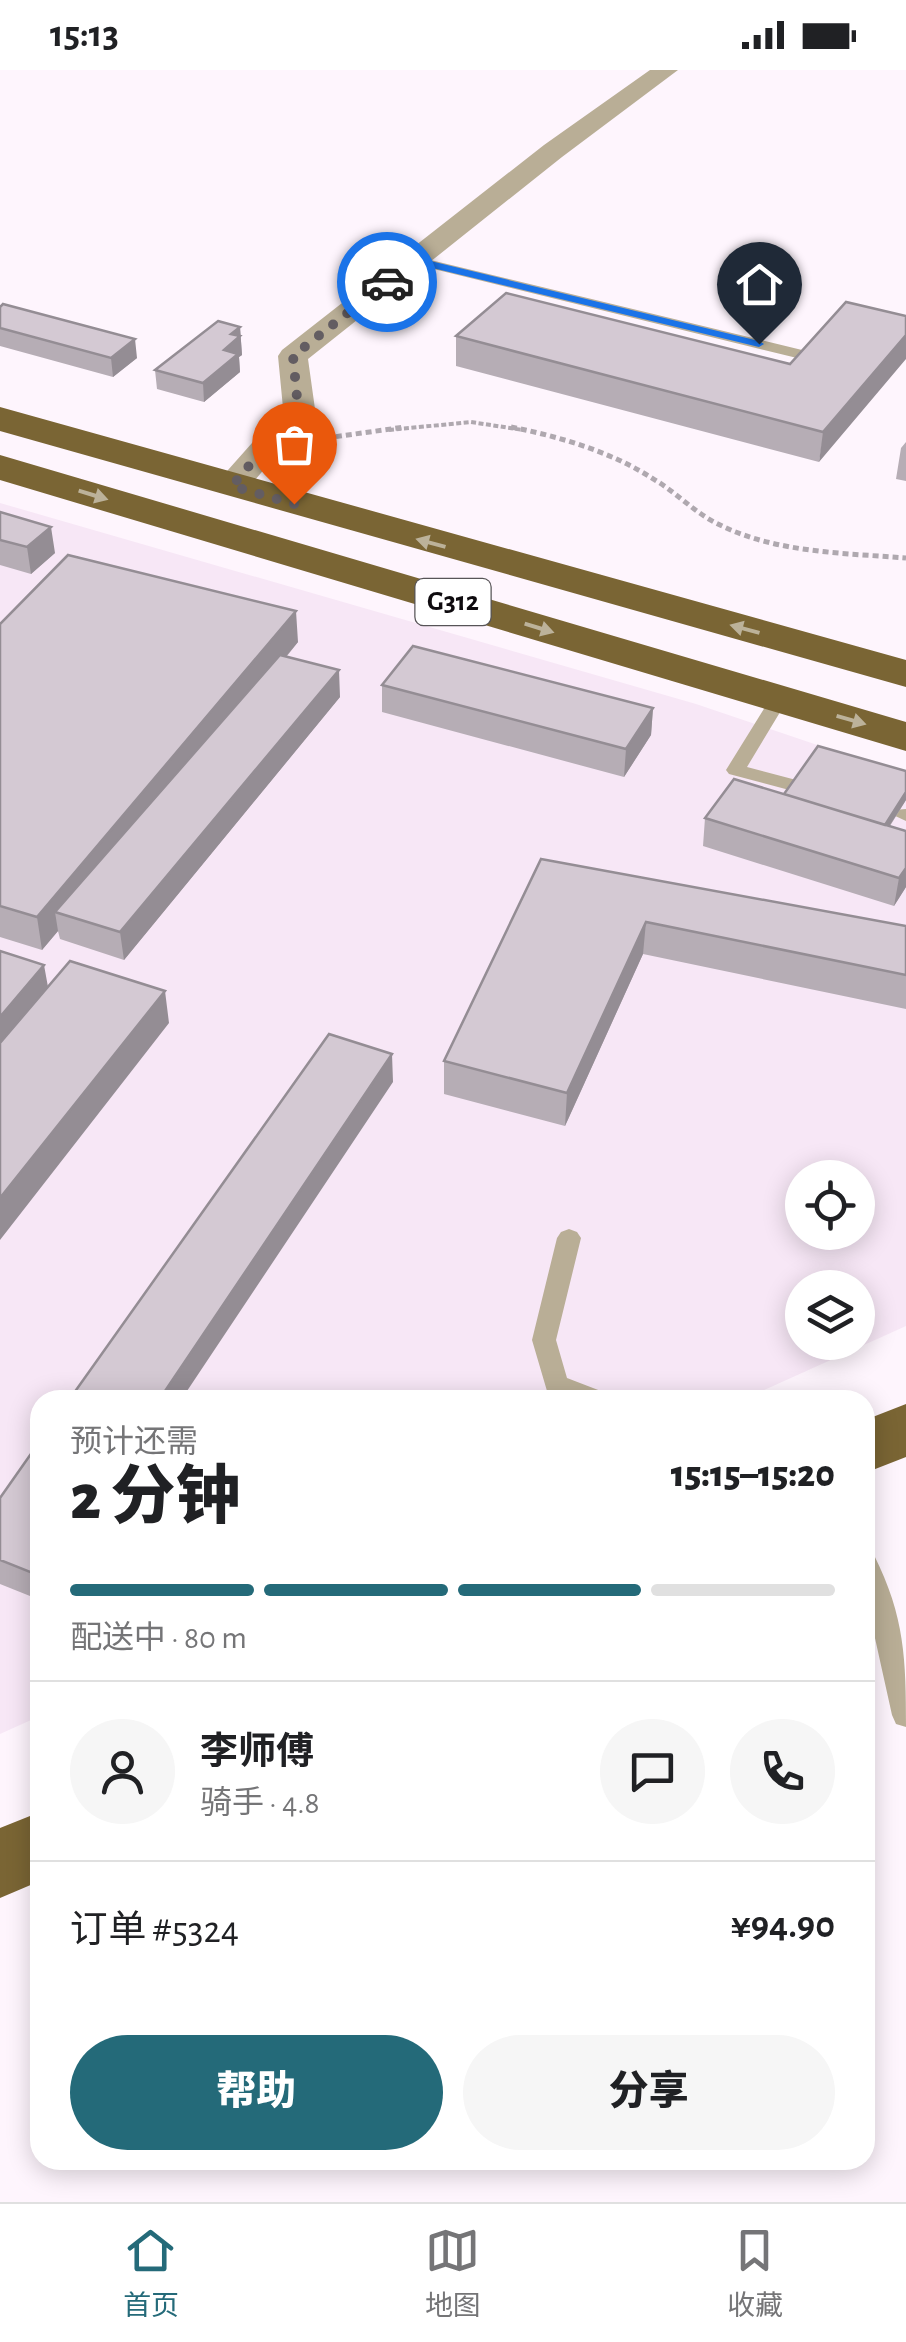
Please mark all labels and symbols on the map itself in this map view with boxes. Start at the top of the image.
courier [337,232,437,332]
pin [717,242,802,345]
pin [252,402,337,505]
one-way arrow [79,488,109,503]
one-way arrow [415,534,446,550]
road number: G312 [416,579,490,625]
one-way arrow [524,621,555,636]
one-way arrow [729,621,760,637]
one-way arrow [836,713,866,728]

